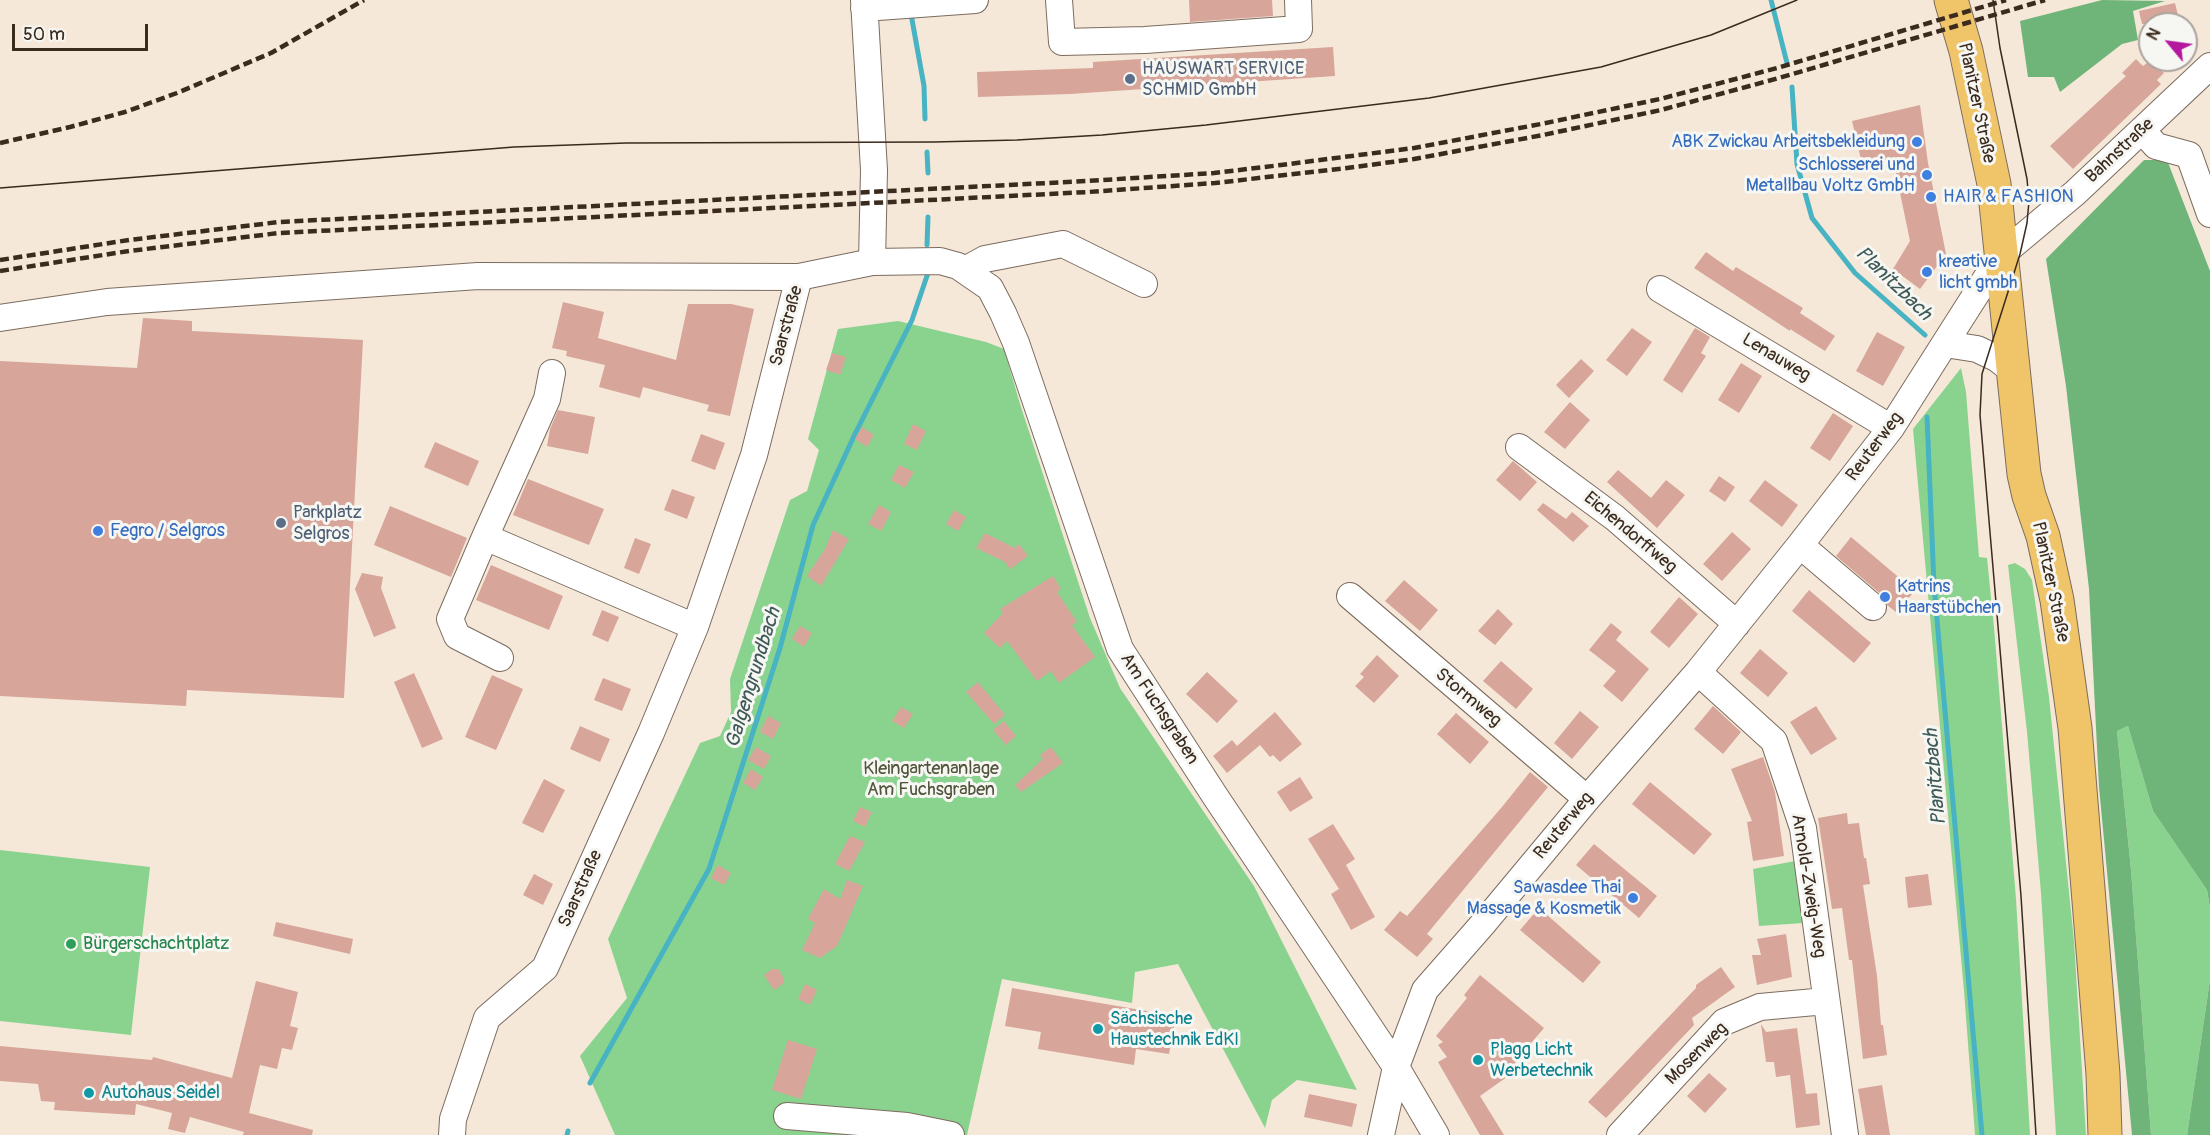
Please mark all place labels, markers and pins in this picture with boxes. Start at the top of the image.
place label: HAUSWART SERVICE SCHMID GmbH [1142,58,1304,100]
marker: HAUSWART SERVICE SCHMID GmbH [1123,72,1137,86]
place label: ABK Zwickau Arbeitsbekleidung [1671,131,1905,153]
marker: ABK Zwickau Arbeitsbekleidung [1910,135,1924,149]
place label: Schlosserei und Metallbau Voltz GmbH [1746,154,1915,196]
marker: Schlosserei und Metallbau Voltz GmbH [1920,168,1934,182]
place label: HAIR & FASHION [1943,186,2074,208]
marker: HAIR & FASHION [1924,190,1938,204]
place label: kreative licht gmbh [1939,251,2018,294]
marker: kreative licht gmbh [1920,265,1934,279]
place label: Parkplatz Selgros [293,502,362,544]
marker: Parkplatz Selgros [274,516,288,530]
place label: Fegro / Selgros [110,520,225,542]
marker: Fegro / Selgros [91,524,105,538]
place label: Katrins Haarstübchen [1897,576,2001,618]
marker: Katrins Haarstübchen [1878,590,1892,604]
place label: Sawasdee Thai Massage & Kosmetik [1467,877,1621,920]
marker: Sawasdee Thai Massage & Kosmetik [1626,891,1640,905]
place label: Bürgerschachtplatz [83,933,229,955]
marker: Bürgerschachtplatz [64,937,78,951]
place label: Sächsische Haustechnik EdKI [1110,1008,1239,1050]
marker: Sächsische Haustechnik EdKI [1091,1022,1105,1036]
place label: Plagg Licht Werbetechnik [1490,1039,1593,1082]
marker: Plagg Licht Werbetechnik [1471,1053,1485,1067]
place label: Autohaus Seidel [101,1082,220,1104]
marker: Autohaus Seidel [82,1086,96,1100]

